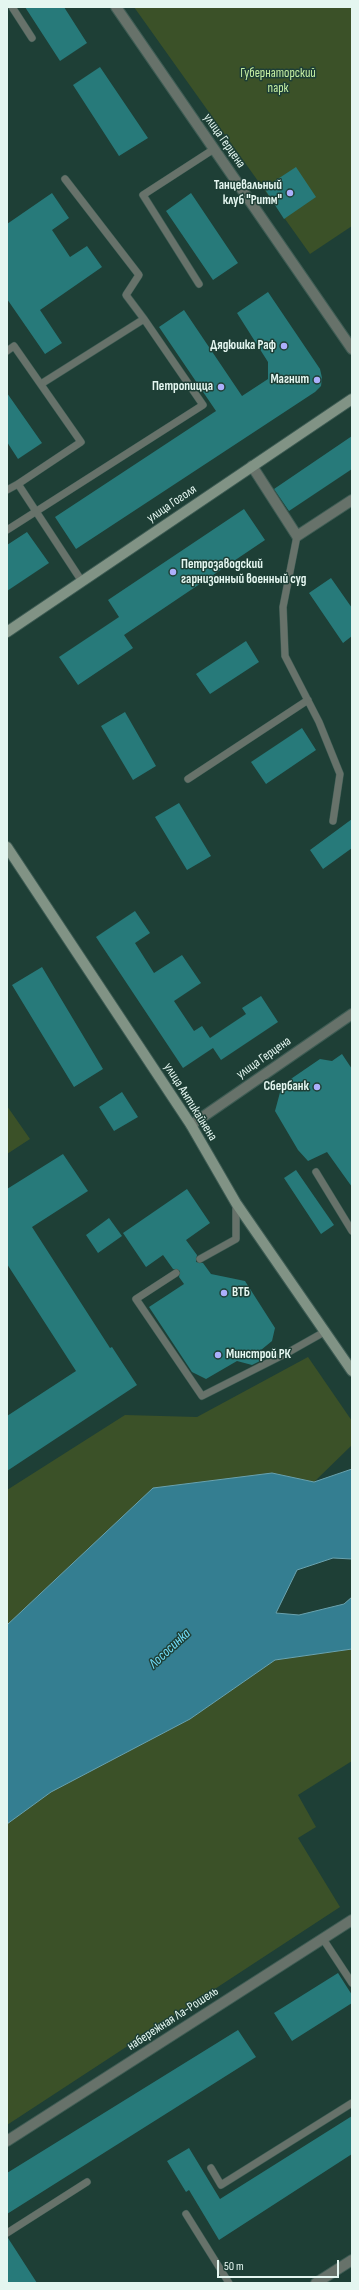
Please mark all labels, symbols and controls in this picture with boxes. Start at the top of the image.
park label: Губернаторский парк [240,66,316,97]
street label: улица Герцена [200,111,248,171]
place label: Танцевальный клуб "Ритм" [214,178,282,209]
marker: Танцевальный клуб "Ритм" [285,188,295,198]
place label: Дядюшка Раф [210,338,276,354]
marker: Дядюшка Раф [279,341,289,351]
place label: Магнит [270,372,309,388]
marker: Магнит [312,375,322,385]
place label: Петропицца [152,379,213,395]
marker: Петропицца [216,382,226,392]
street label: улица Гоголя [144,482,200,526]
place label: Петрозаводский гарнизонный военный суд [181,557,306,588]
marker: Петрозаводский гарнизонный военный суд [168,567,178,577]
street label: улица Герцена [234,1034,294,1082]
street label: улица Антикайнена [160,1060,220,1144]
place label: Сбербанк [263,1079,309,1095]
marker: Сбербанк [312,1082,322,1092]
place label: ВТБ [232,1285,250,1301]
marker: ВТБ [219,1288,229,1298]
place label: Минстрой РК [226,1347,291,1363]
marker: Минстрой РК [213,1350,223,1360]
water label: Лососинка [146,1626,194,1672]
street label: набережная Ла-Рошель [124,1984,222,2054]
scale bar [219,2252,341,2278]
text: 50 m [224,2259,244,2274]

